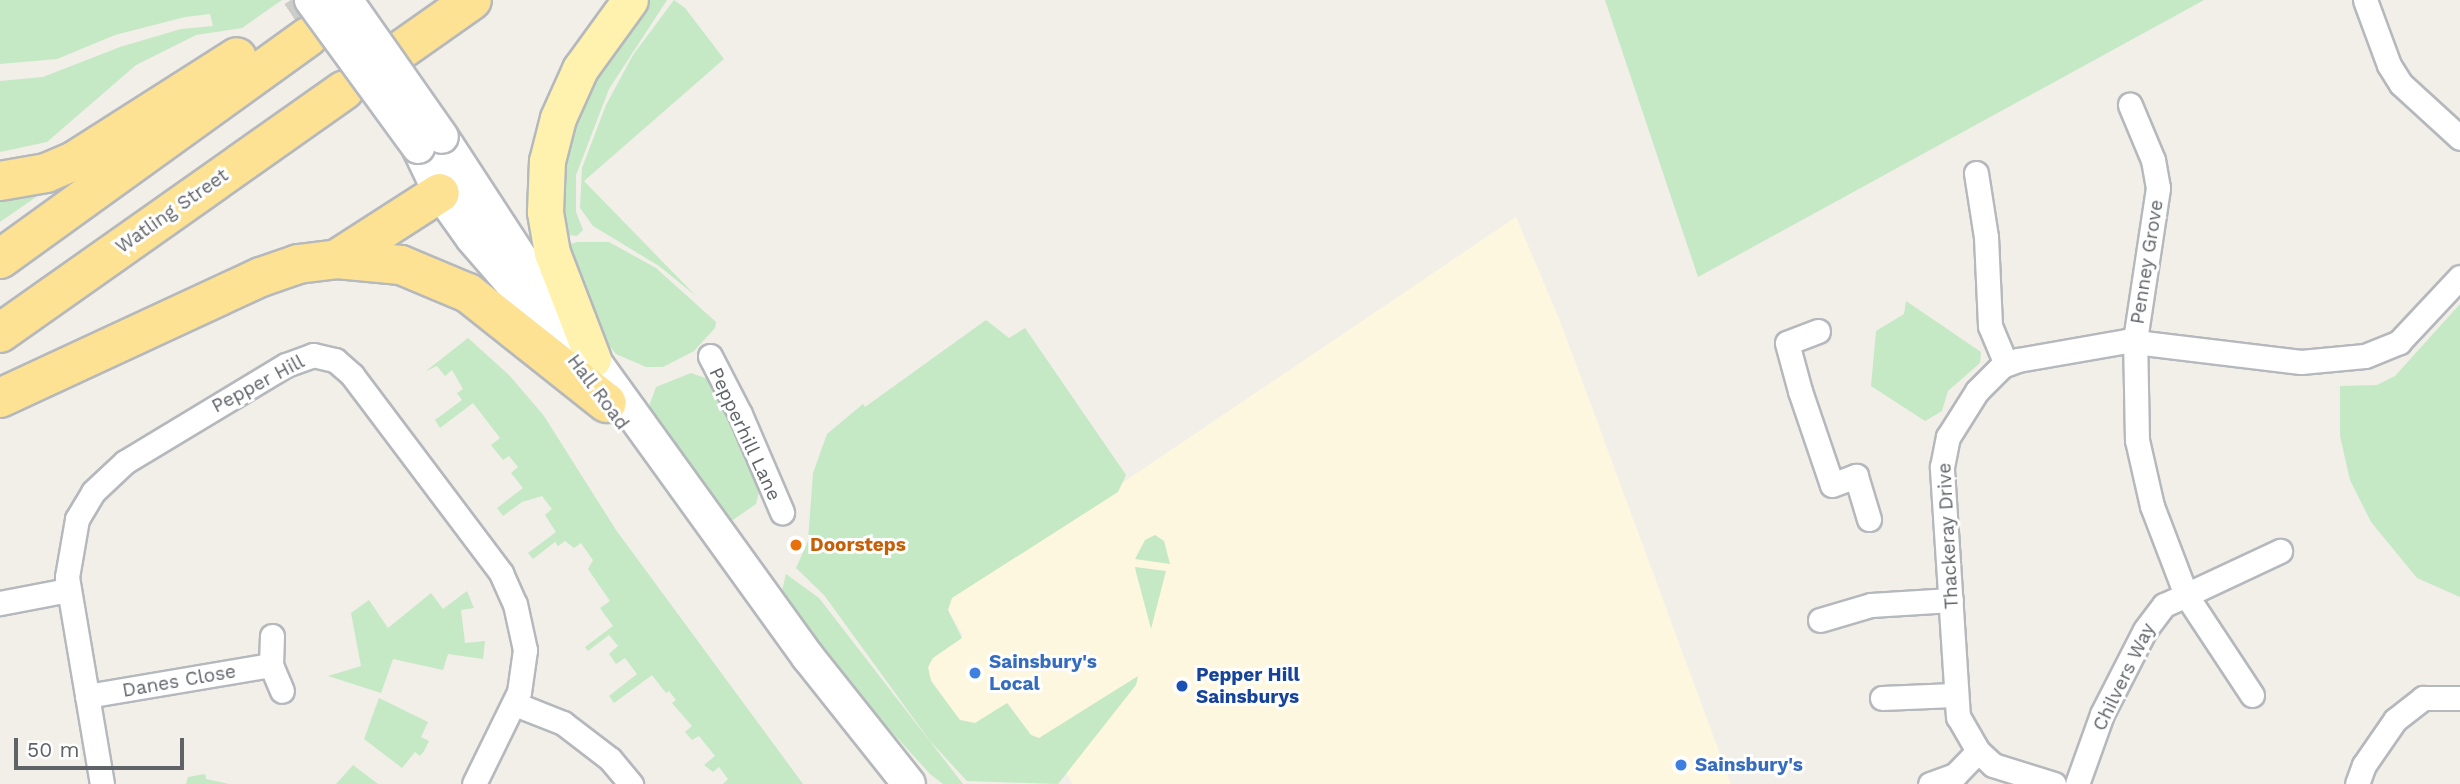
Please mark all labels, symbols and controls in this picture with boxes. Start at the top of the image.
street label: Watling Street [111,164,233,258]
street label: Penney Grove [2126,198,2168,326]
street label: Pepper Hill [208,350,308,418]
street label: Hall Road [562,350,634,434]
street label: Pepperhill Lane [704,364,786,504]
street label: Thackeray Drive [1933,462,1963,610]
place label: Doorsteps [810,534,906,556]
marker: Doorsteps [788,537,804,553]
street label: Chilvers Way [2088,619,2160,735]
place label: Sainsbury's Local [989,651,1097,695]
street label: Danes Close [120,660,238,702]
place label: Pepper Hill Sainsburys [1196,664,1300,708]
marker: Sainsbury's Local [967,665,983,681]
marker: Pepper Hill Sainsburys [1174,678,1190,694]
scale bar [18,724,187,768]
text: 50 m [27,737,79,762]
place label: Sainsbury's [1695,754,1803,776]
marker: Sainsbury's [1673,757,1689,773]

